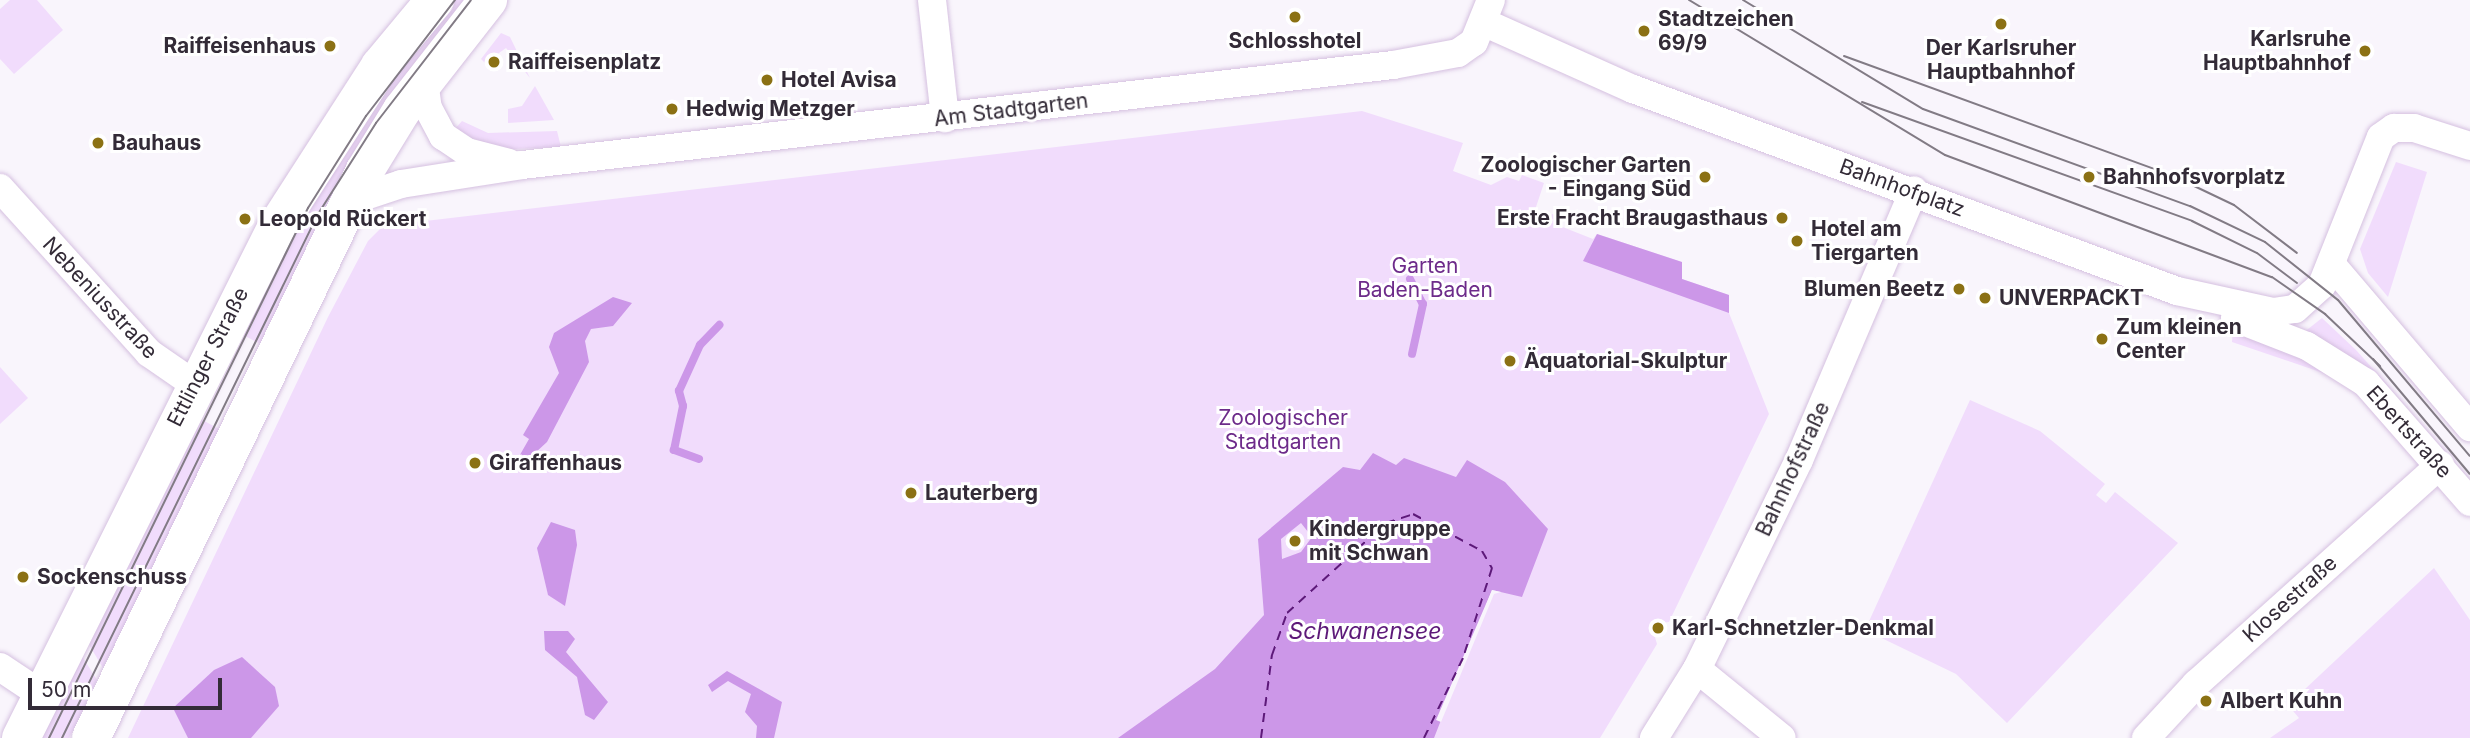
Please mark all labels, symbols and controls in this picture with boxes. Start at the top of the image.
place label: Stadtzeichen 69/9 [1658,6,1794,56]
marker: Schlosshotel [1287,9,1303,25]
marker: Der Karlsruher Hauptbahnhof [1993,16,2009,32]
marker: Stadtzeichen 69/9 [1636,23,1652,39]
place label: Karlsruhe Hauptbahnhof [2203,26,2351,76]
place label: Schlosshotel [1229,28,1361,54]
place label: Raiffeisenhaus [163,33,316,59]
place label: Der Karlsruher Hauptbahnhof [1926,35,2076,85]
marker: Raiffeisenhaus [322,38,338,54]
marker: Karlsruhe Hauptbahnhof [2357,43,2373,59]
place label: Raiffeisenplatz [508,49,661,75]
marker: Raiffeisenplatz [486,54,502,70]
place label: Hotel Avisa [781,67,897,93]
marker: Hotel Avisa [759,72,775,88]
street label: Am Stadtgarten [933,88,1089,132]
place label: Hedwig Metzger [686,96,855,122]
marker: Hedwig Metzger [664,101,680,117]
place label: Bauhaus [112,130,201,156]
marker: Bauhaus [90,135,106,151]
place label: Zoologischer Garten - Eingang Süd [1481,152,1691,202]
street label: Bahnhofplatz [1836,154,1968,222]
place label: Bahnhofsvorplatz [2103,164,2286,190]
marker: Zoologischer Garten - Eingang Süd [1697,169,1713,185]
marker: Bahnhofsvorplatz [2081,169,2097,185]
place label: Erste Fracht Braugasthaus [1497,205,1768,231]
place label: Leopold Rückert [259,206,426,232]
marker: Erste Fracht Braugasthaus [1774,210,1790,226]
marker: Leopold Rückert [237,211,253,227]
place label: Hotel am Tiergarten [1811,216,1919,266]
street label: Nebeniusstraße [37,232,163,364]
marker: Hotel am Tiergarten [1789,233,1805,249]
park label: Garten Baden-Baden [1357,253,1493,303]
place label: Blumen Beetz [1804,276,1945,302]
marker: Blumen Beetz [1951,281,1967,297]
street label: Ettlinger Straße [162,283,254,431]
place label: UNVERPACKT [1999,285,2144,311]
marker: UNVERPACKT [1977,290,1993,306]
place label: Zum kleinen Center [2116,314,2242,364]
marker: Zum kleinen Center [2094,331,2110,347]
place label: Äquatorial-Skulptur [1524,348,1727,374]
marker: Äquatorial-Skulptur [1502,353,1518,369]
street label: Ebertstraße [2361,381,2457,483]
street label: Bahnhofstraße [1751,398,1835,540]
park label: Zoologischer Stadtgarten [1218,405,1348,455]
place label: Giraffenhaus [489,450,622,476]
marker: Giraffenhaus [467,455,483,471]
place label: Lauterberg [925,480,1038,506]
marker: Lauterberg [903,485,919,501]
place label: Kindergruppe mit Schwan [1309,516,1451,566]
marker: Kindergruppe mit Schwan [1287,533,1303,549]
street label: Klosestraße [2238,550,2342,648]
place label: Sockenschuss [37,564,187,590]
marker: Sockenschuss [15,569,31,585]
place label: Karl-Schnetzler-Denkmal [1672,615,1934,641]
water label: Schwanensee [1288,617,1442,645]
marker: Karl-Schnetzler-Denkmal [1650,620,1666,636]
scale bar [32,664,226,708]
text: 50 m [41,677,91,702]
place label: Albert Kuhn [2220,688,2342,714]
marker: Albert Kuhn [2198,693,2214,709]

